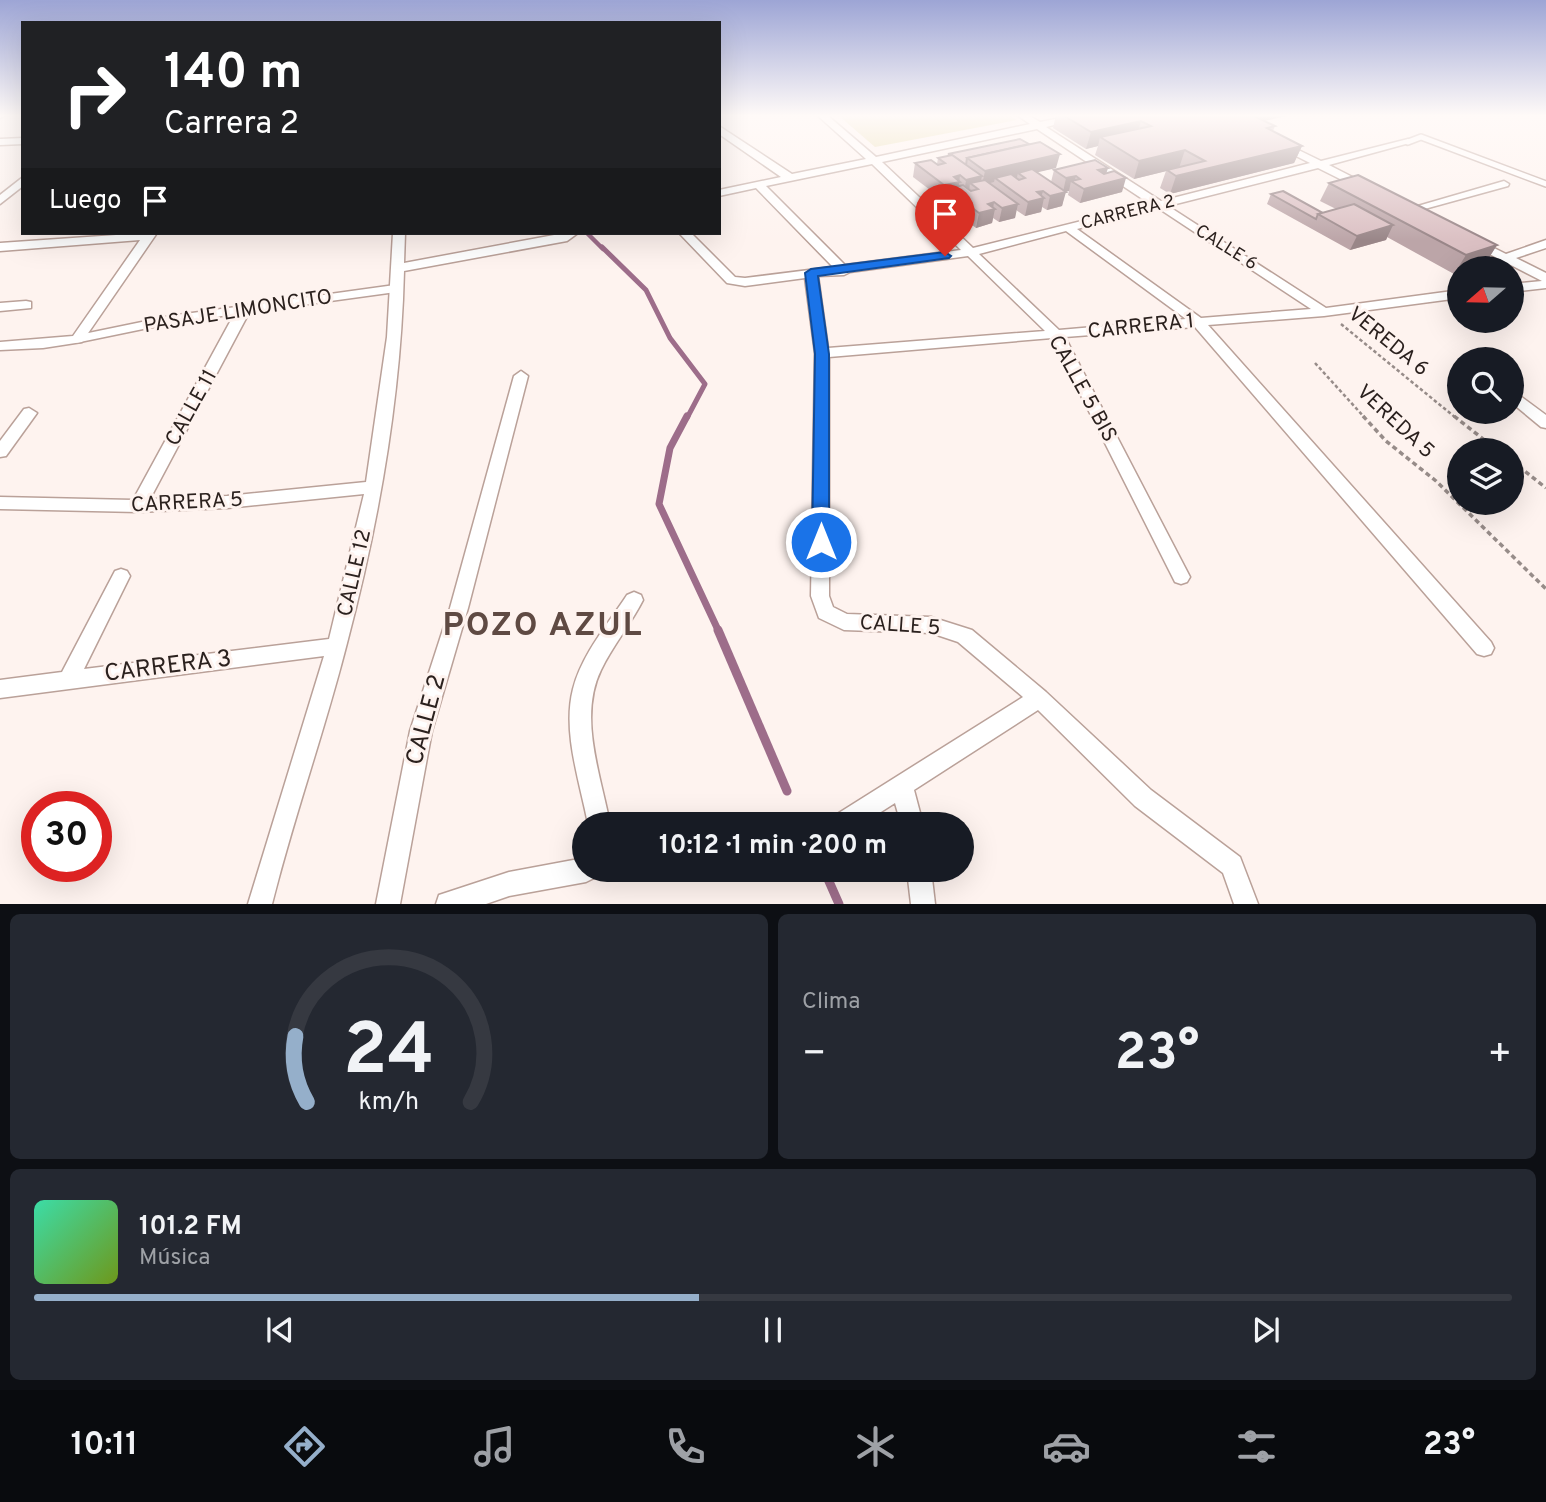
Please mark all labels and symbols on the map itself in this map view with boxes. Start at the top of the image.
pin [915,184,975,256]
street label: CARRERA 2 [1079,190,1177,236]
street label: CALLE 6 [1191,220,1261,276]
north arrow [1447,256,1524,332]
street label: PASAJE LIMONCITO [142,284,334,340]
street label: VEREDA 6 [1342,301,1434,383]
street label: CARRERA 1 [1086,308,1196,346]
street label: CALLE 5 BIS [1042,331,1122,447]
street label: CALLE 11 [160,365,224,451]
street label: VEREDA 5 [1350,379,1440,465]
street label: CARRERA 5 [130,487,244,519]
position arrow [784,505,858,579]
street label: CALLE 12 [332,527,378,619]
district label: POZO AZUL [443,606,643,648]
street label: CALLE 5 [859,610,941,642]
street label: CARRERA 3 [103,644,233,690]
street label: CALLE 2 [401,671,453,769]
speed limit sign: 30 [21,791,112,882]

